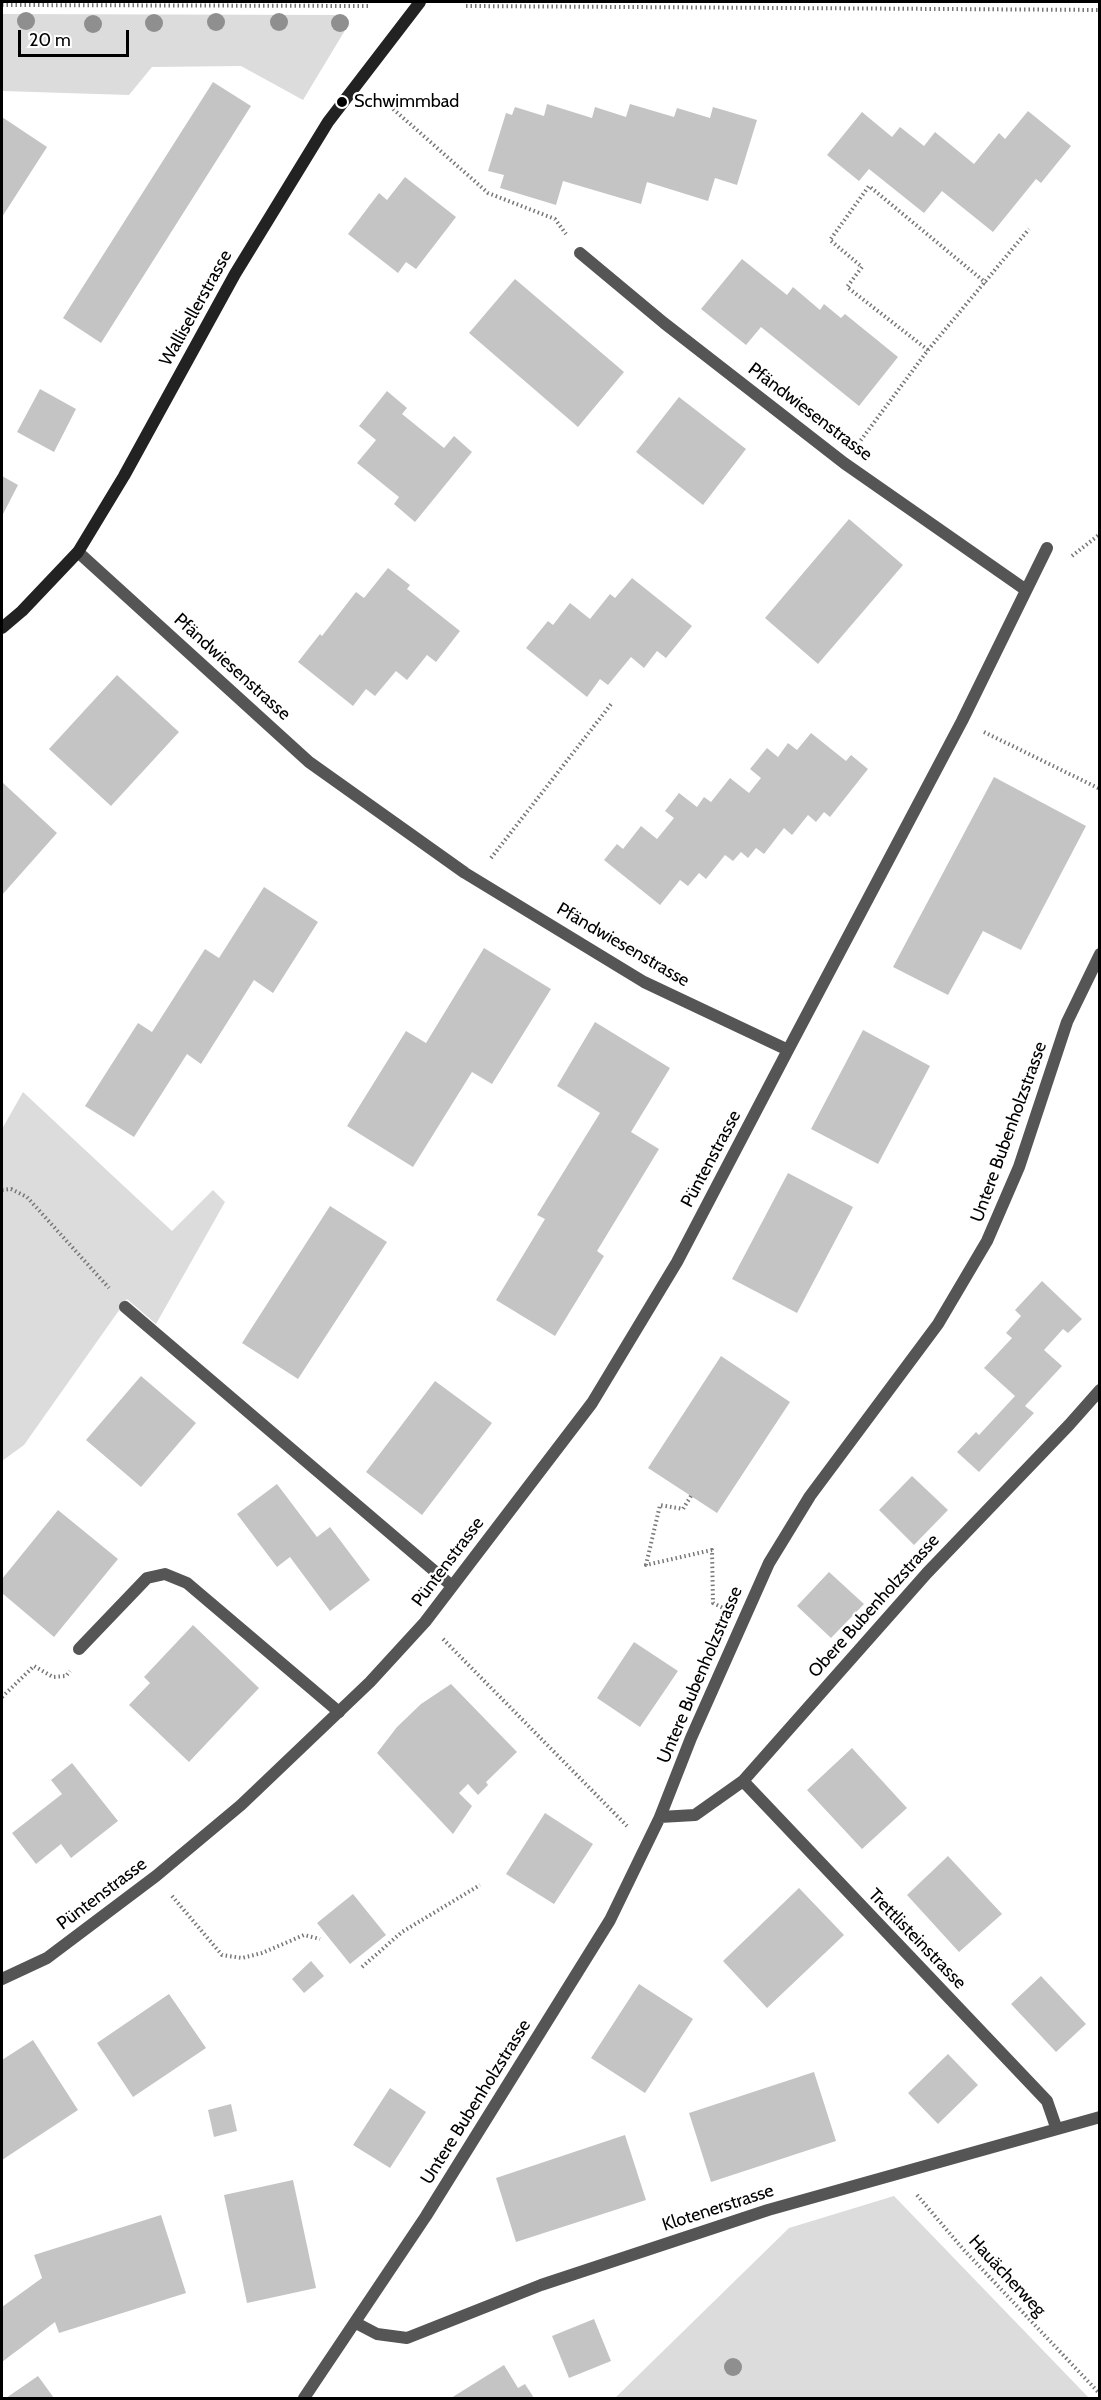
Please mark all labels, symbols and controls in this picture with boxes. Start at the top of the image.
scale bar [21,18,132,56]
text: 20 m [29,29,71,51]
place label: Schwimmbad [354,91,459,113]
marker: Schwimmbad [335,95,349,109]
street label: Wallisellerstrasse [155,246,237,370]
street label: Pfändwiesenstrasse [744,358,876,466]
street label: Pfändwiesenstrasse [169,609,295,725]
street label: Pfändwiesenstrasse [553,898,693,992]
street label: Untere Bubenholzstrasse [966,1039,1052,1225]
street label: Püntenstrasse [676,1107,746,1211]
street label: Püntenstrasse [407,1513,489,1611]
street label: Obere Bubenholzstrasse [804,1530,944,1682]
street label: Untere Bubenholzstrasse [653,1583,747,1767]
street label: Püntenstrasse [53,1853,151,1935]
street label: Trettlisteinstrasse [864,1884,970,1994]
street label: Untere Bubenholzstrasse [416,2016,536,2188]
street label: Klotenerstrasse [659,2180,777,2236]
street label: Hauächerweg [964,2231,1050,2321]

